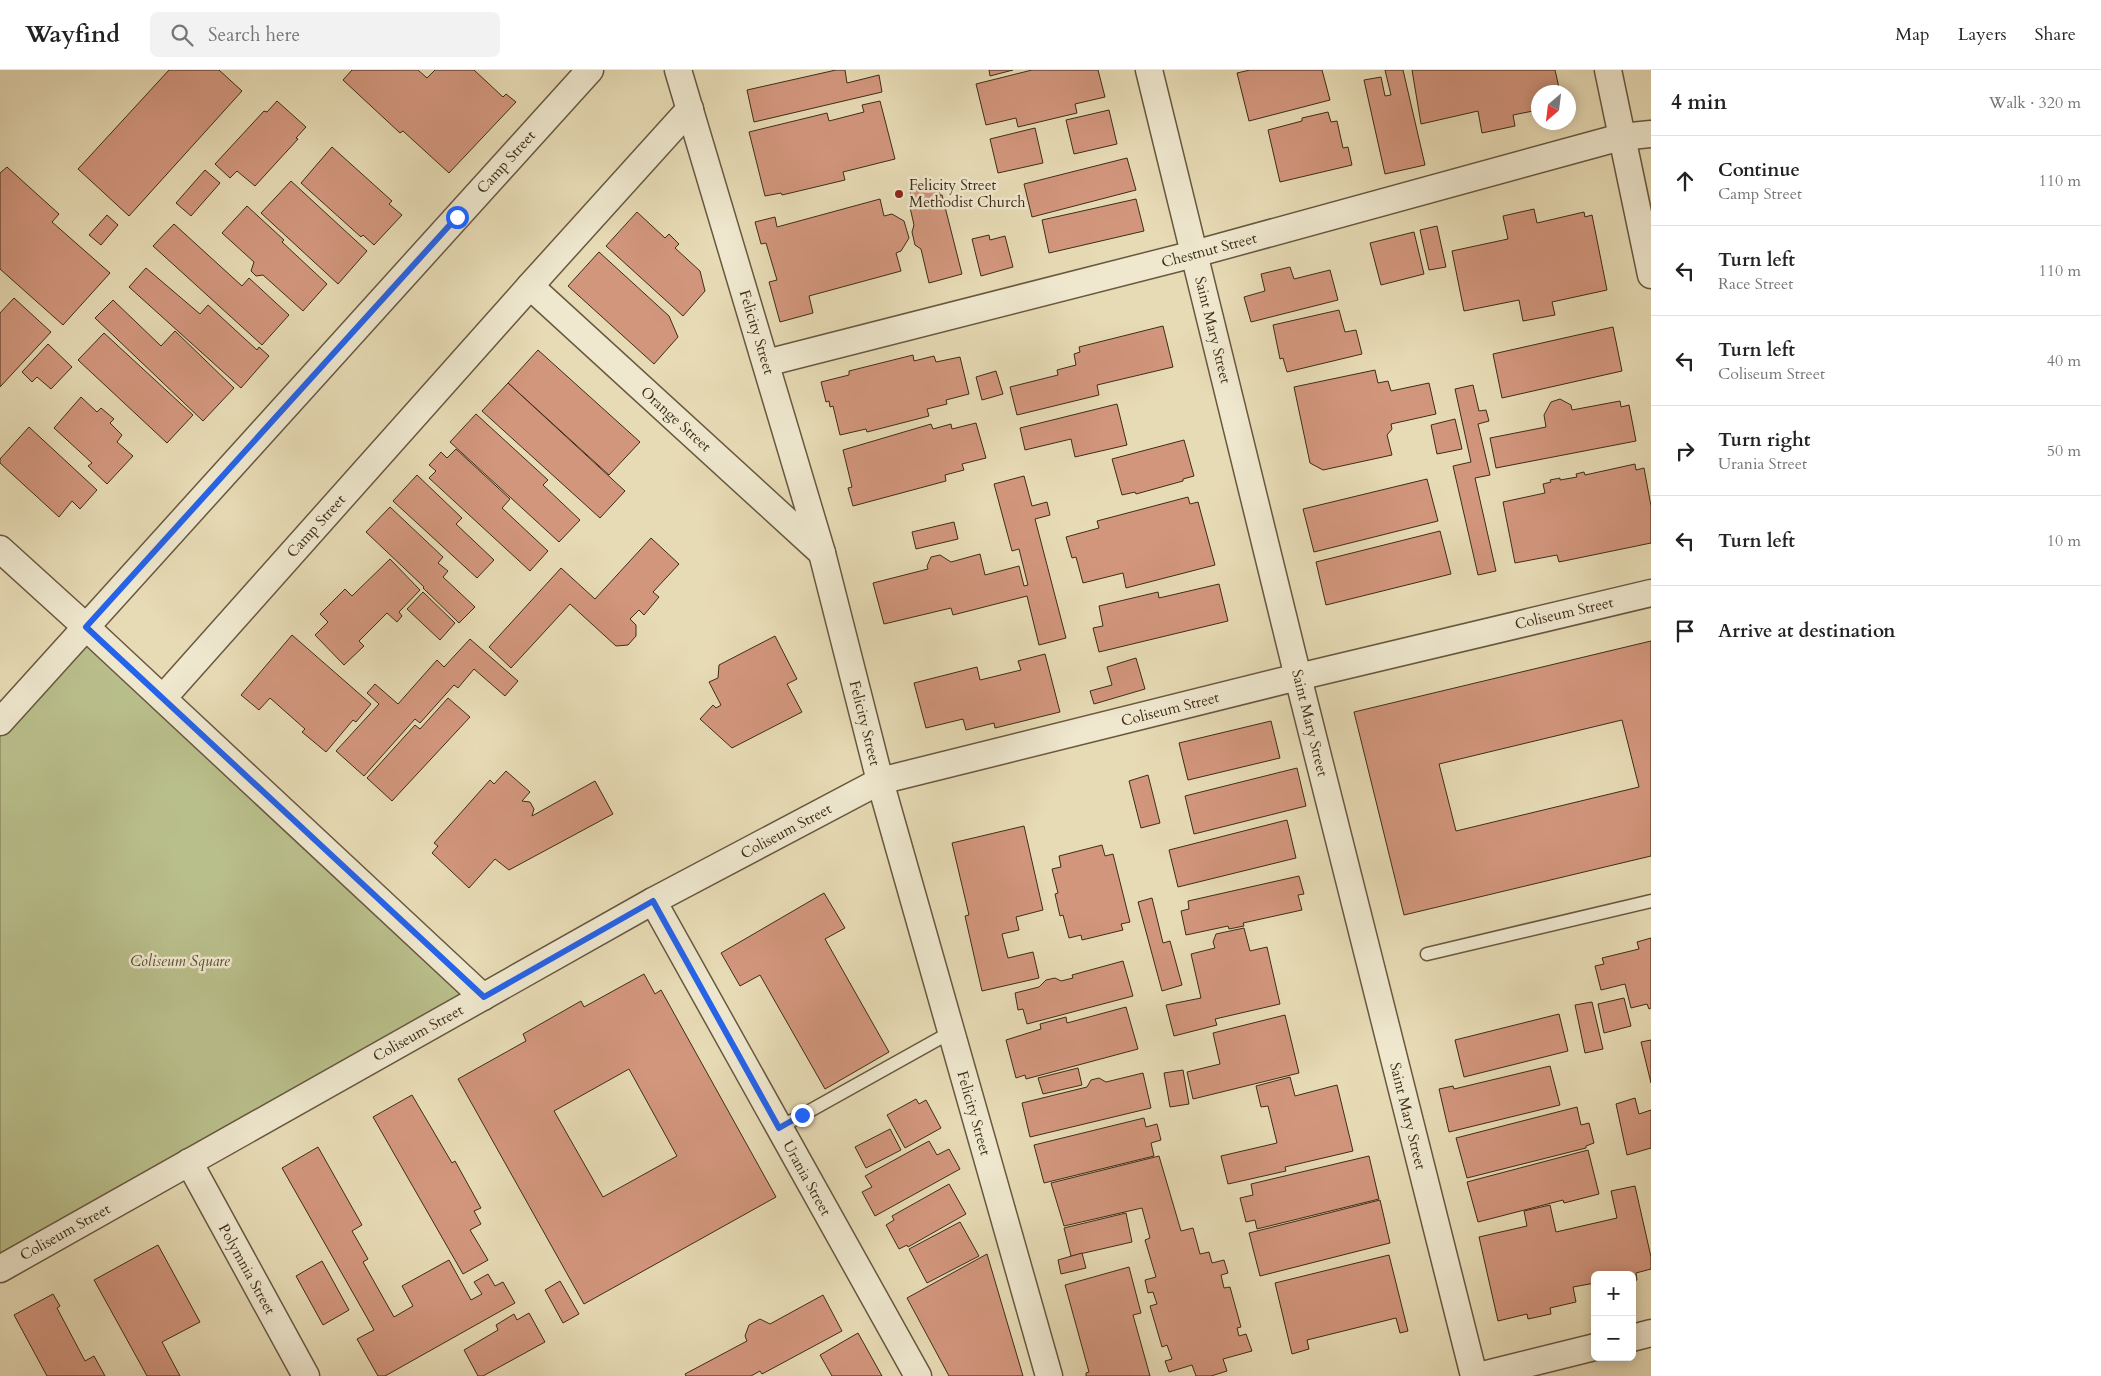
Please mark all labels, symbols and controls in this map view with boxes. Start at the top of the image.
search box [150,12,500,57]
text: Wayfind [25,18,120,51]
icon: search [168,21,196,49]
text: Search here [208,22,300,48]
text: Map [1895,22,1930,47]
text: Layers [1958,22,2007,47]
text: Share [2035,22,2076,47]
north arrow [1531,85,1576,130]
text: 4 min [1671,88,1727,117]
text: Walk · 320 m [1989,92,2081,114]
street label: Camp Street [472,126,540,198]
text: Continue [1718,157,1800,183]
icon: ahead [1671,167,1699,195]
text: 110 m [2039,170,2081,192]
place label: Felicity Street Methodist Church [909,175,1026,212]
text: Camp Street [1718,183,1802,205]
marker: Felicity Street Methodist Church [893,188,905,200]
route start [446,206,469,229]
street label: Chestnut Street [1159,228,1259,272]
text: Turn left [1718,247,1795,273]
icon: left [1671,257,1699,285]
text: 110 m [2039,260,2081,282]
text: Race Street [1718,273,1793,295]
street label: Saint Mary Street [1190,274,1236,386]
street label: Felicity Street [735,287,779,377]
text: Turn left [1718,337,1795,363]
icon: left [1671,347,1699,375]
text: 40 m [2047,350,2081,372]
text: Coliseum Street [1718,363,1825,385]
street label: Orange Street [636,382,716,456]
text: Turn right [1718,427,1810,453]
icon: right [1671,437,1699,465]
text: 50 m [2047,440,2081,462]
text: Urania Street [1718,453,1807,475]
street label: Camp Street [282,490,350,562]
icon: left [1671,527,1699,555]
text: Turn left [1718,528,1795,554]
text: 10 m [2047,530,2081,552]
street label: Coliseum Street [1513,592,1615,634]
icon: arrive [1671,617,1699,645]
text: Arrive at destination [1718,618,1895,644]
street label: Saint Mary Street [1287,667,1333,779]
street label: Felicity Street [845,678,885,768]
street label: Coliseum Street [1119,687,1221,731]
street label: Coliseum Street [737,798,835,863]
park label: Coliseum Square [130,951,230,971]
street label: Coliseum Street [369,1000,467,1066]
street label: Saint Mary Street [1385,1060,1431,1172]
street label: Felicity Street [952,1068,996,1158]
route end [791,1104,814,1127]
street label: Urania Street [778,1137,836,1220]
street label: Coliseum Street [16,1199,114,1265]
street label: Polymnia Street [214,1220,280,1318]
map controls [1591,1271,1636,1361]
button: + [1591,1271,1636,1316]
button: − [1591,1316,1636,1361]

